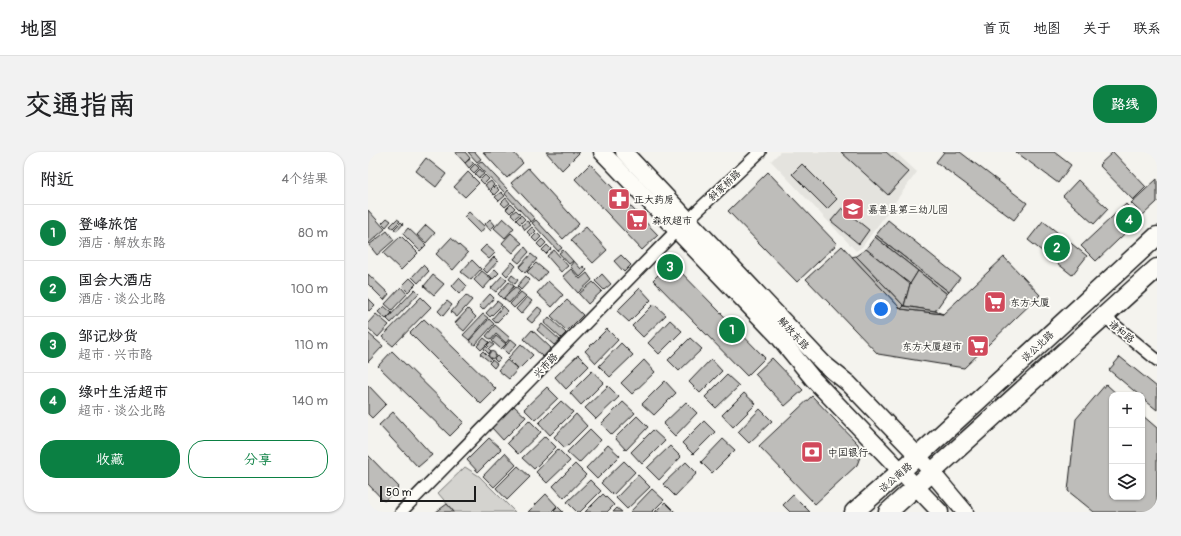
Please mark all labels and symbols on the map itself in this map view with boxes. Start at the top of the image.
street label: 斜家桥路 [706,168,743,204]
pharmacy icon: 正大药房 [606,186,632,212]
place label: 正大药房 [634,194,674,206]
school or university icon: 嘉善县第三幼儿园 [840,196,866,222]
place label: 嘉善县第三幼儿园 [868,204,948,216]
pin: 4 [1116,205,1142,235]
supermarket icon: 森权超市 [624,207,650,233]
place label: 森权超市 [652,215,692,227]
pin: 2 [1044,233,1070,263]
pin: 3 [657,252,683,282]
supermarket icon: 东方大厦 [982,289,1008,315]
place label: 东方大厦 [1010,297,1050,309]
your location [871,299,891,319]
pin: 1 [719,315,745,345]
street label: 解放东路 [775,315,811,352]
street label: 诸和路 [1106,318,1137,346]
street label: 谈公北路 [1019,329,1056,365]
supermarket icon: 东方大厦超市 [965,333,991,359]
place label: 东方大厦超市 [902,341,962,353]
street label: 兴市路 [531,351,560,381]
bank icon: 中国银行 [799,439,825,465]
place label: 中国银行 [828,447,868,459]
street label: 谈公南路 [877,460,915,495]
scale bar [380,484,476,503]

